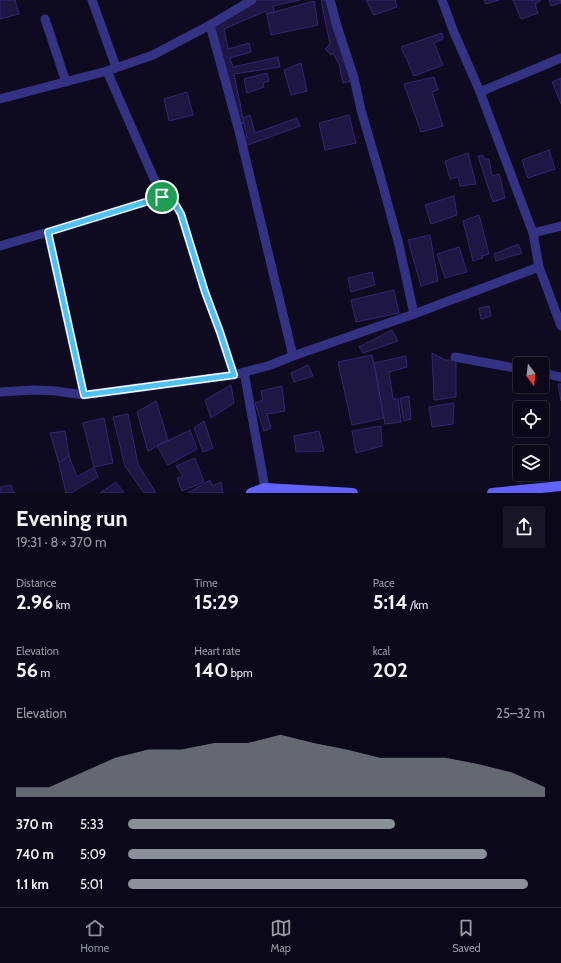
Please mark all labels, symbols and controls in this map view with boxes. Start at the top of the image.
pin [145,180,179,214]
icon: arrive [151,186,173,208]
north arrow [513,357,549,393]
map controls [513,357,549,481]
button: locate [513,401,549,437]
button: layers [513,445,549,481]
text: Evening run [16,505,128,532]
button: share [503,506,545,548]
text: 19:31 · 8 × 370 m [16,534,106,550]
text: Distance [16,576,57,590]
text: Time [194,576,218,590]
text: Pace [373,576,395,590]
text: 2.96 [16,590,53,614]
text: 15:29 [194,590,239,614]
text: 5:14 [373,590,408,614]
text: km [53,598,70,612]
text: /km [408,598,428,612]
text: Elevation [16,644,59,658]
text: Heart rate [194,644,240,658]
text: kcal [373,644,390,658]
text: 56 [16,658,38,682]
text: 140 [194,658,228,682]
text: 202 [373,658,408,682]
text: m [38,666,50,680]
text: bpm [228,666,253,680]
text: Elevation [16,705,67,721]
text: 25–32 m [496,705,545,721]
text: 370 m [16,816,53,832]
text: 5:33 [80,816,104,832]
text: 740 m [16,846,54,862]
text: 5:09 [80,846,106,862]
text: 1.1 km [16,876,49,892]
text: 5:01 [80,876,103,892]
tab: Home [80,917,109,955]
tab: Map [270,917,292,955]
tab: Saved [452,917,481,955]

